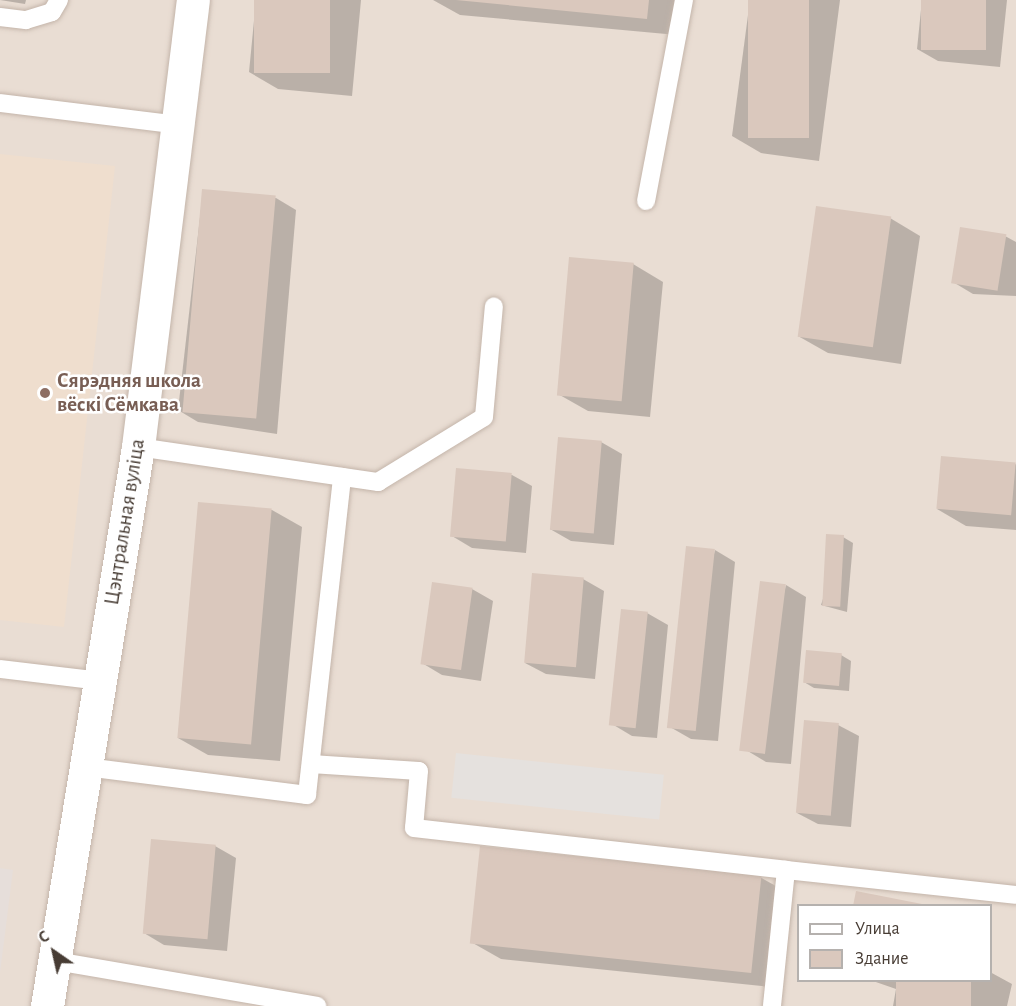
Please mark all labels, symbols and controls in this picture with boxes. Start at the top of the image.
place label: Сярэдняя школа вёскі Сёмкава [57,368,201,418]
marker: Сярэдняя школа вёскі Сёмкава [38,386,52,400]
street label: Цэнтральная вуліца [99,437,151,607]
legend [797,904,992,982]
text: Улица [855,920,900,938]
north arrow [24,922,84,982]
text: С [36,928,52,946]
text: Здание [855,950,909,968]

